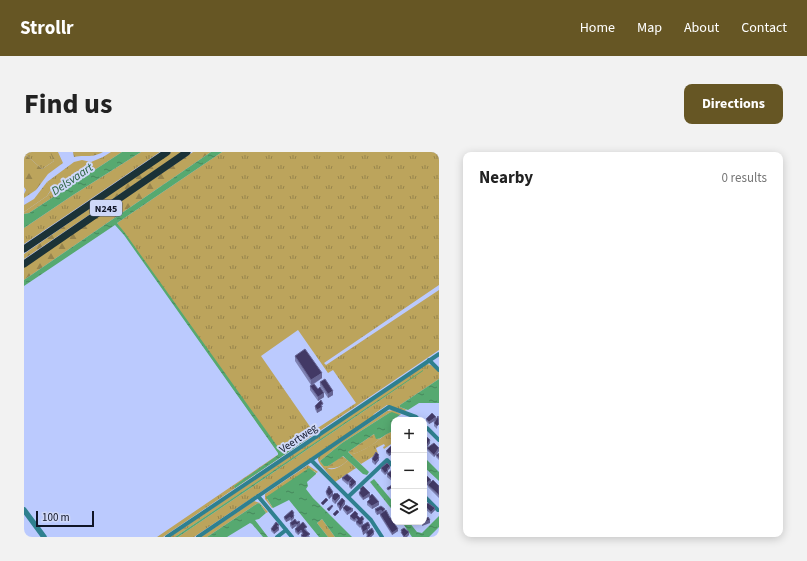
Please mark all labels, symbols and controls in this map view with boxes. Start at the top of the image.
text: Strollr [20,15,74,42]
text: Home [580,18,615,38]
text: Map [637,18,662,38]
text: About [684,18,719,38]
text: Contact [741,18,787,38]
text: Find us [24,84,112,124]
button: Directions [684,84,783,124]
water label: Delsvaart [48,159,97,200]
text: Nearby [479,166,533,190]
text: 0 results [722,169,767,187]
road number: N245 [90,200,122,216]
map controls [391,417,427,525]
button: + [391,417,427,453]
street label: Veertweg [276,420,321,457]
button: − [391,453,427,489]
button: layers [391,489,427,525]
scale bar [36,509,94,528]
text: 100 m [42,510,70,525]

